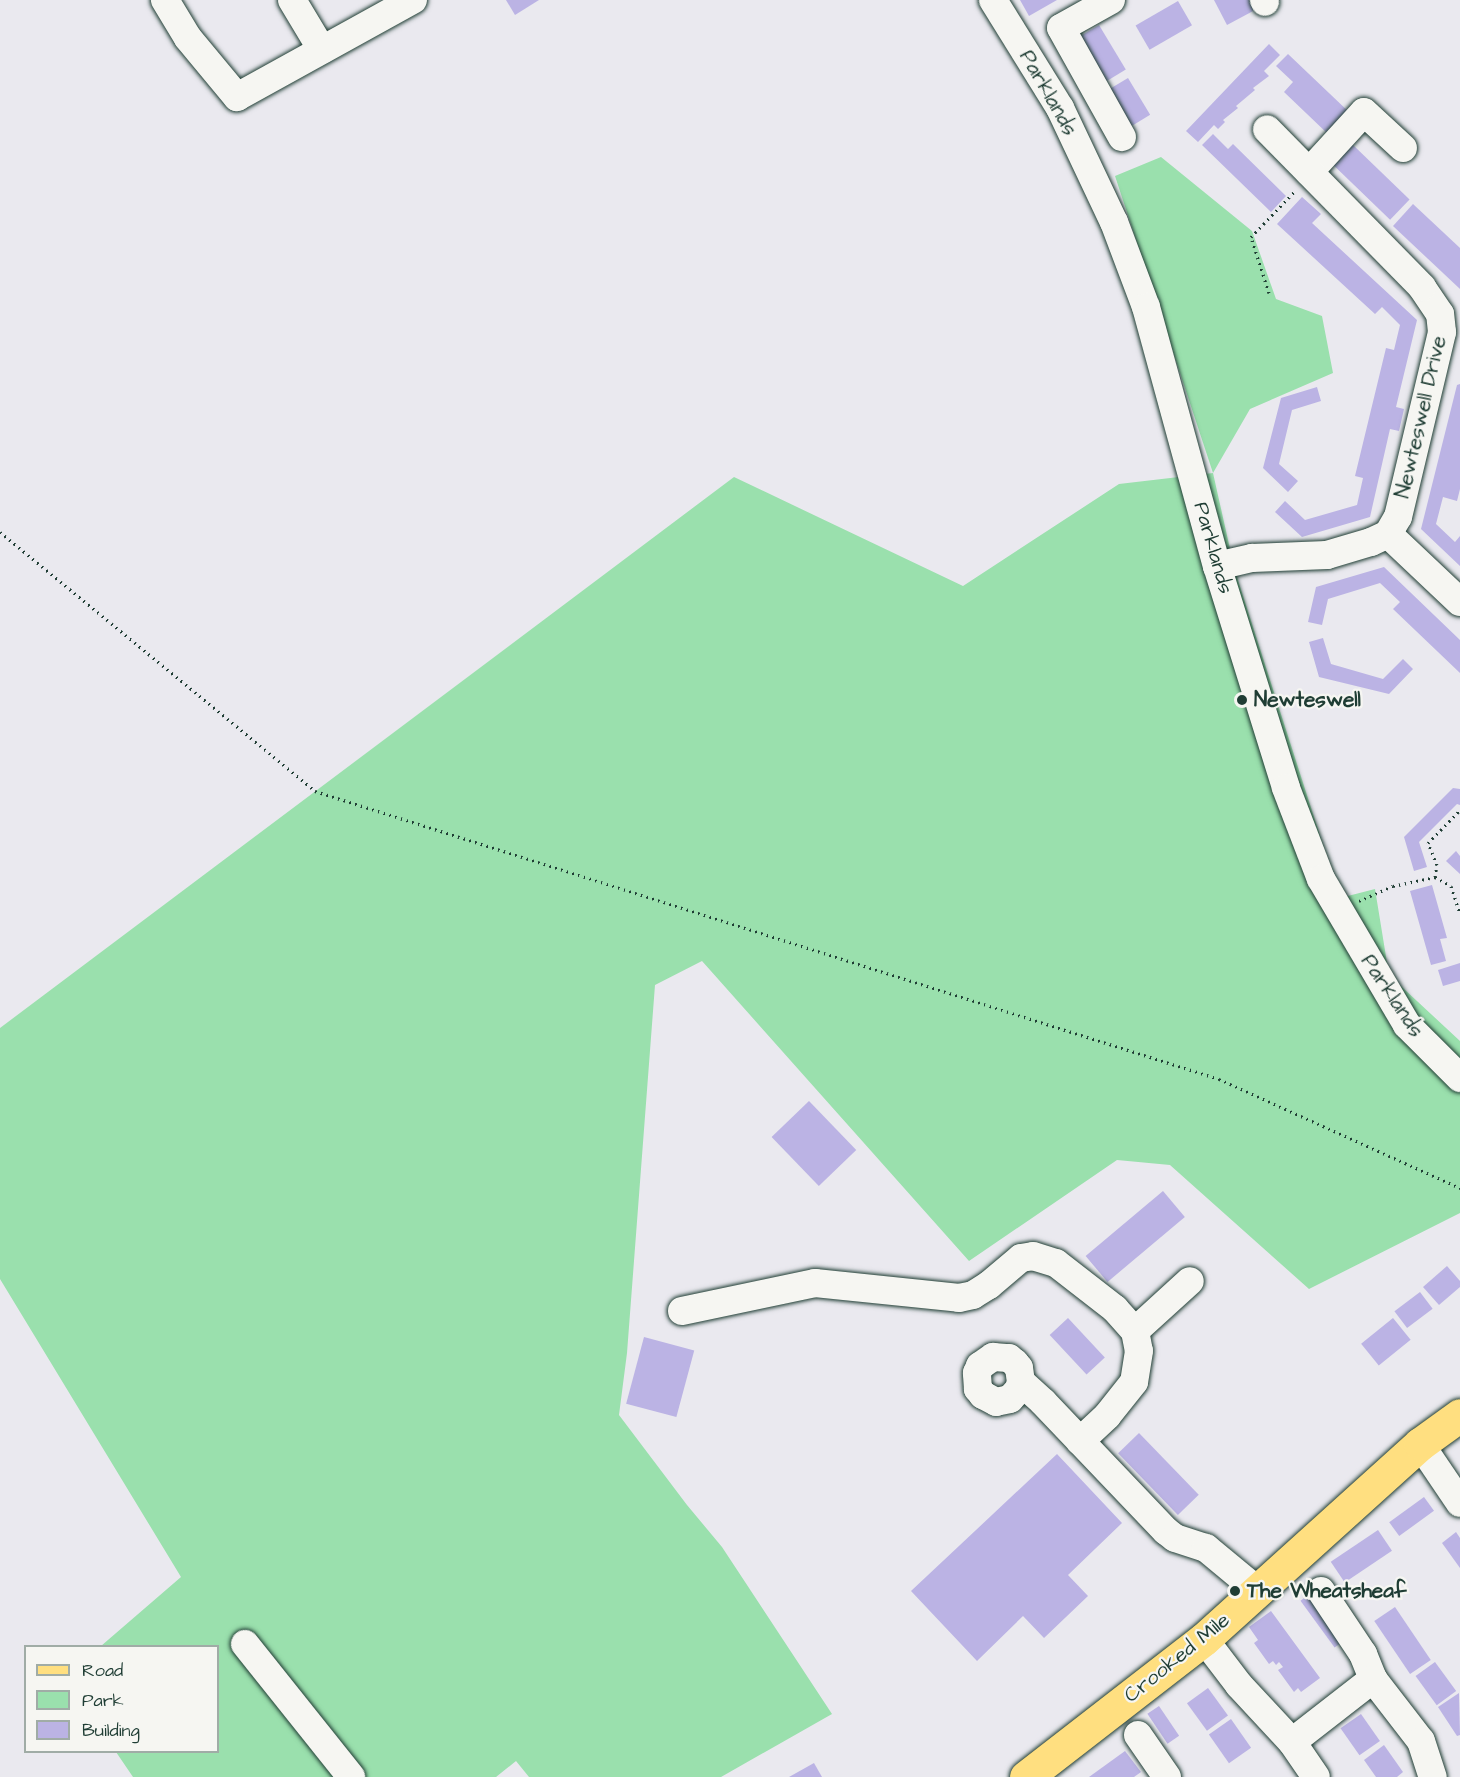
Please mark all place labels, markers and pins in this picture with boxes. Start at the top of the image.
place label: Newteswell [1254,687,1361,713]
marker: Newteswell [1235,693,1249,707]
place label: The Wheatsheaf [1247,1578,1406,1604]
marker: The Wheatsheaf [1228,1584,1242,1598]

